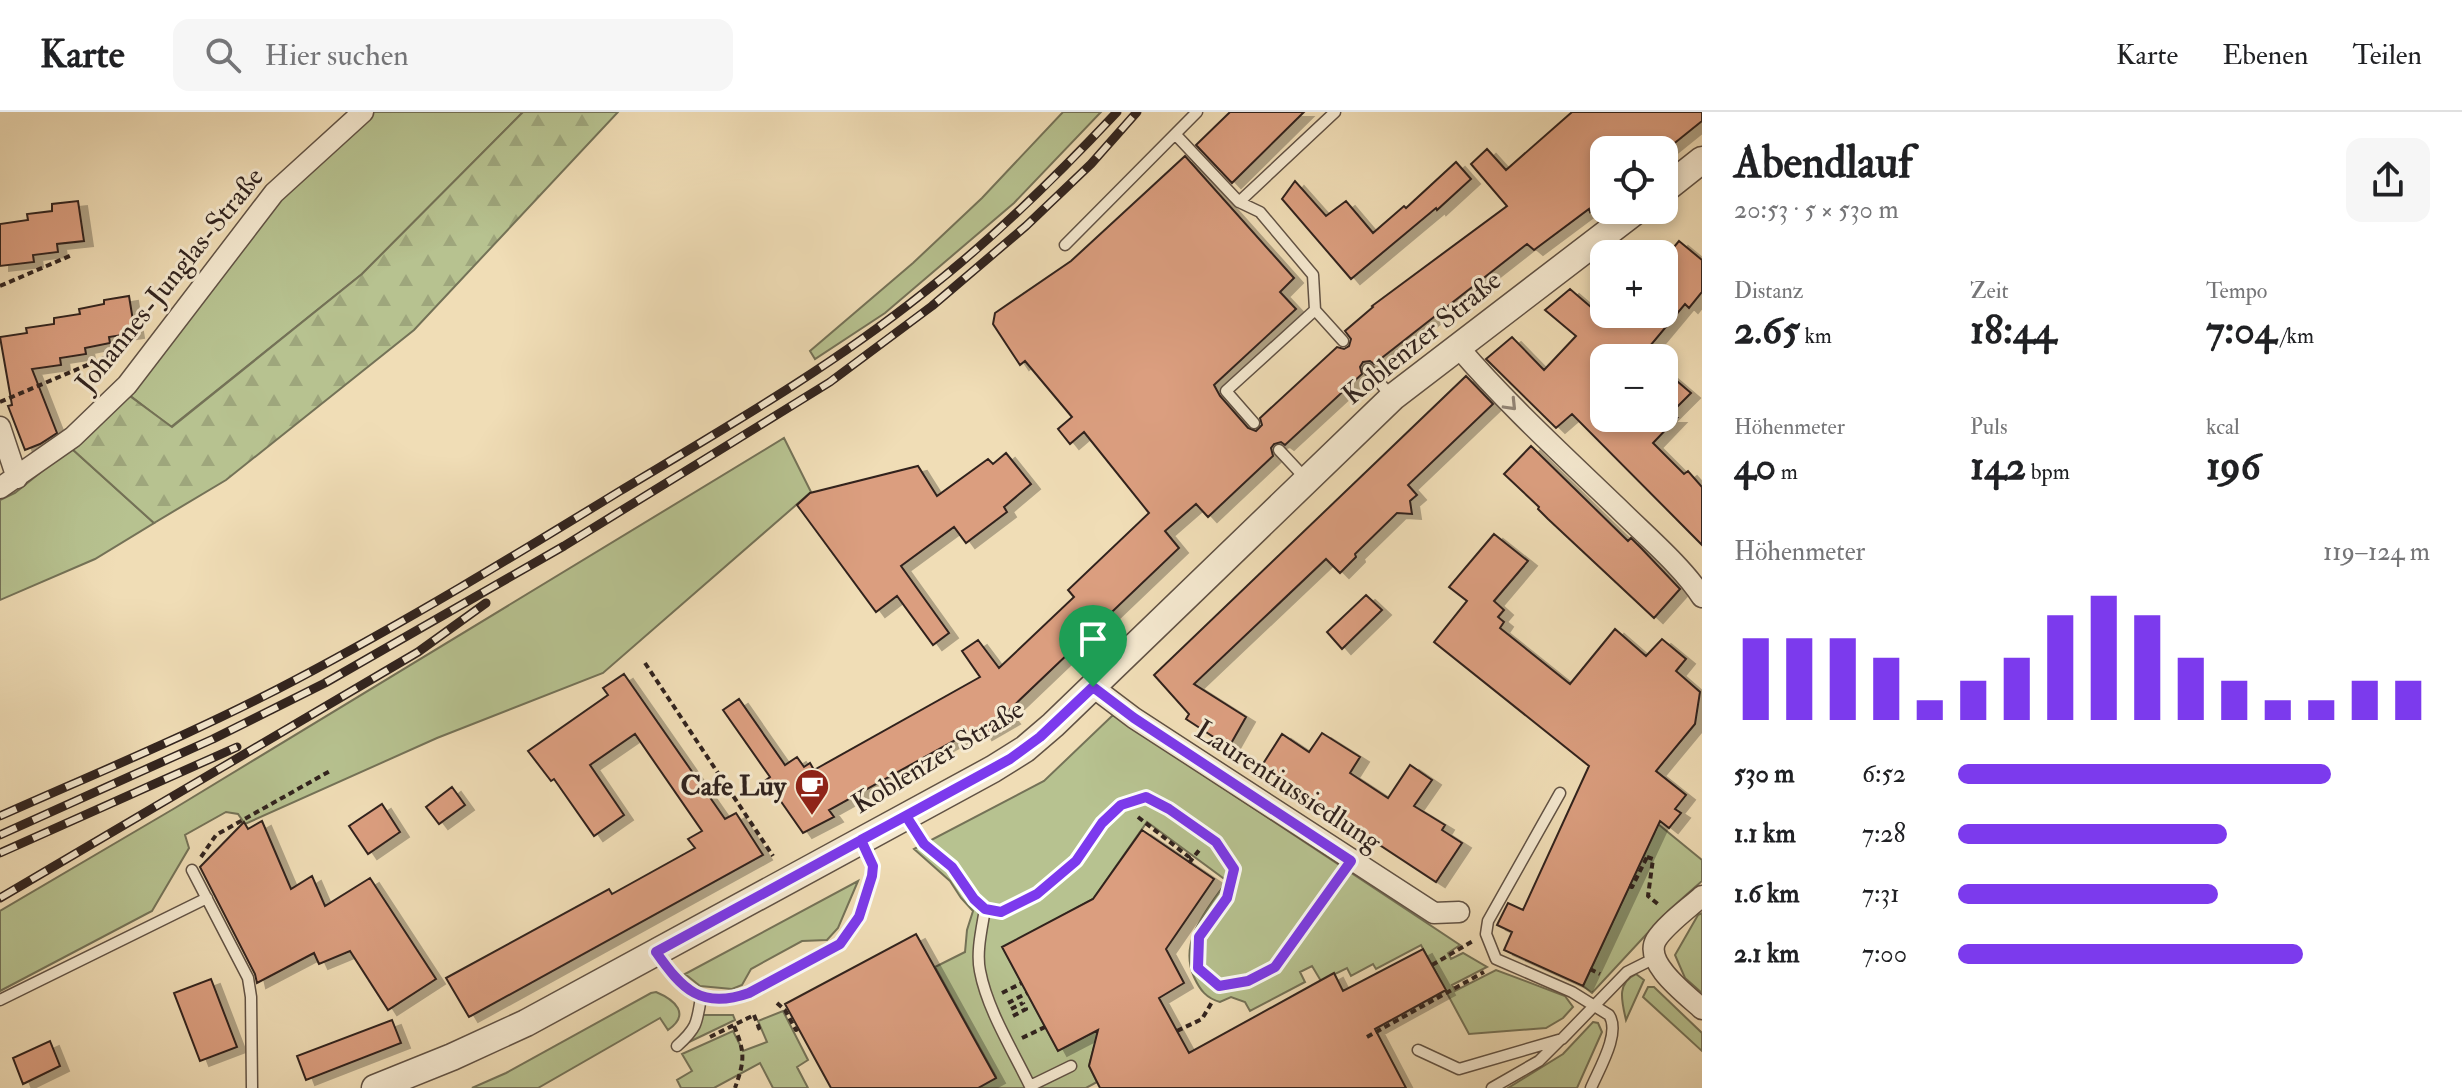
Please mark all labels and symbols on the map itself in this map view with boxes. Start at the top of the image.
street label: Johannes-Junglas-Straße [68,160,272,400]
street label: Koblenzer Straße [1335,263,1509,413]
one-way arrow [1502,396,1517,410]
pin [1059,605,1127,687]
street label: Koblenzer Straße [846,692,1031,822]
street label: Laurentiussiedlung [1188,713,1389,860]
cafe icon: Cafe Luy [793,767,831,817]
place label: Cafe Luy [680,769,788,804]

